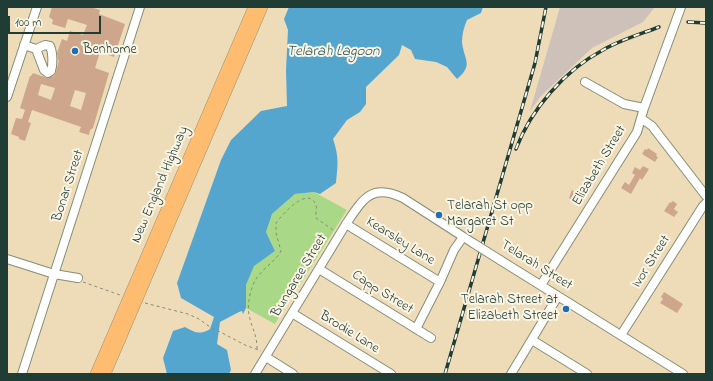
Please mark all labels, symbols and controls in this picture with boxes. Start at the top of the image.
scale bar [10,8,103,34]
text: 100 m [15,14,42,32]
place label: Benhome [83,43,137,59]
water label: Telarah Lagoon [287,44,379,62]
marker: Benhome [70,46,80,56]
street label: Elizabeth Street [569,123,631,209]
street label: New England Highway [129,124,193,246]
street label: Bonar Street [50,148,88,224]
place label: Telarah St opp Margaret St [447,199,533,232]
marker: Telarah St opp Margaret St [434,210,444,220]
street label: Kearsley Lane [363,214,437,270]
street label: Bungaree Street [269,231,331,321]
street label: Ivor Street [629,232,675,292]
street label: Telarah Street [497,237,575,295]
street label: Capp Street [348,268,416,318]
place label: Telarah Street at Elizabeth Street [461,293,558,326]
marker: Telarah Street at Elizabeth Street [561,304,571,314]
street label: Brodie Lane [316,308,382,358]

